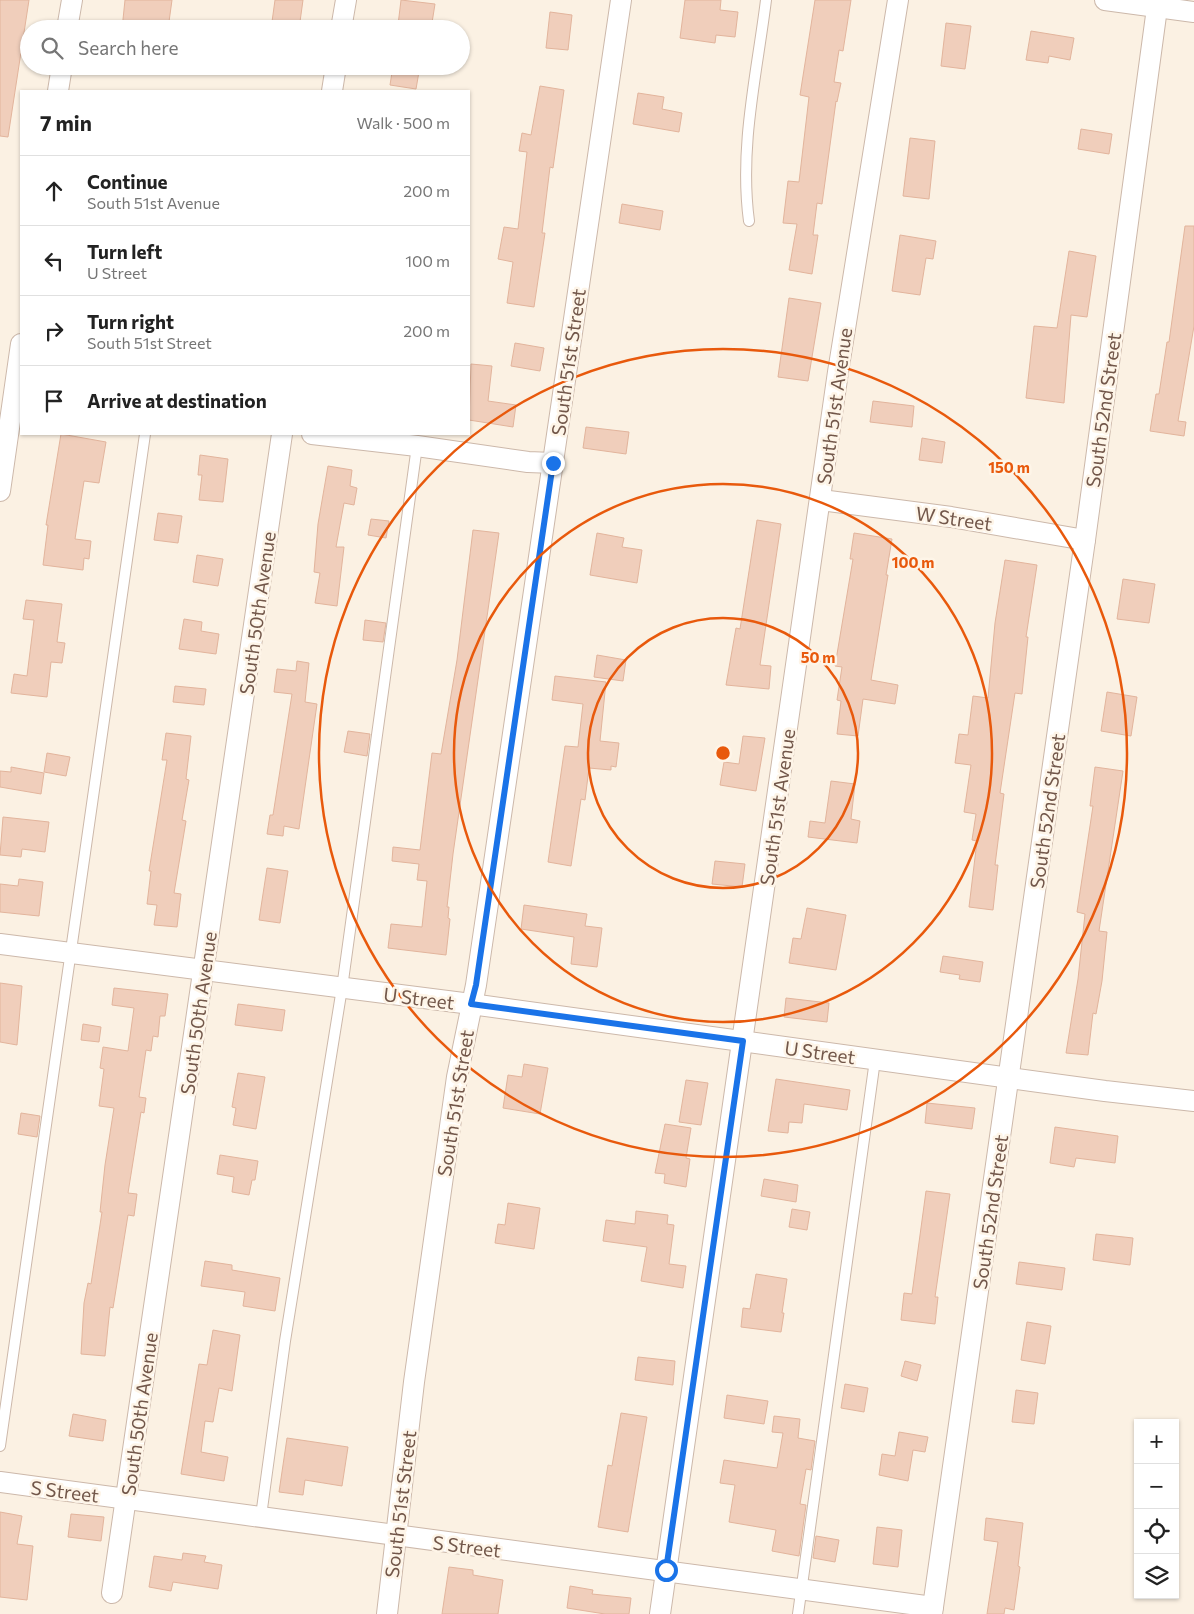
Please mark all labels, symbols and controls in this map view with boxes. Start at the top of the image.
search box [20,20,470,75]
icon: search [38,34,66,62]
text: Search here [78,36,178,59]
text: 7 min [40,110,92,135]
text: Walk · 500 m [356,113,450,132]
text: Continue [87,170,167,193]
icon: ahead [40,177,68,205]
text: 200 m [403,181,450,200]
text: South 51st Avenue [87,193,220,212]
text: Turn left [87,240,162,263]
icon: left [40,247,68,275]
text: 100 m [405,251,450,270]
text: U Street [87,263,147,282]
street label: South 51st Street [546,287,590,437]
text: Turn right [87,310,174,333]
icon: right [40,317,68,345]
text: 200 m [403,321,450,340]
street label: South 51st Avenue [812,326,856,486]
street label: South 52nd Street [1081,331,1125,489]
text: South 51st Street [87,333,212,352]
icon: arrive [40,387,68,415]
text: Arrive at destination [87,389,267,412]
route end [542,452,565,475]
text: 150 m [988,458,1030,476]
street label: W Street [914,501,994,535]
street label: South 50th Avenue [234,530,280,696]
text: 100 m [892,553,934,571]
text: 50 m [801,648,835,666]
street label: South 51st Avenue [755,727,799,887]
street label: South 52nd Street [1025,732,1069,890]
centre of rings [714,744,732,762]
street label: South 50th Avenue [175,930,221,1096]
street label: U Street [382,982,456,1014]
street label: South 51st Street [432,1028,478,1178]
street label: U Street [783,1036,857,1068]
street label: South 52nd Street [968,1133,1012,1291]
street label: South 50th Avenue [116,1331,162,1497]
map controls [1134,1419,1179,1599]
button: + [1134,1419,1179,1464]
street label: South 51st Street [380,1429,420,1579]
button: − [1134,1464,1179,1509]
street label: S Street [30,1475,101,1507]
button: locate [1134,1509,1179,1554]
street label: S Street [432,1530,503,1562]
button: layers [1134,1554,1179,1599]
route start [655,1559,678,1582]

